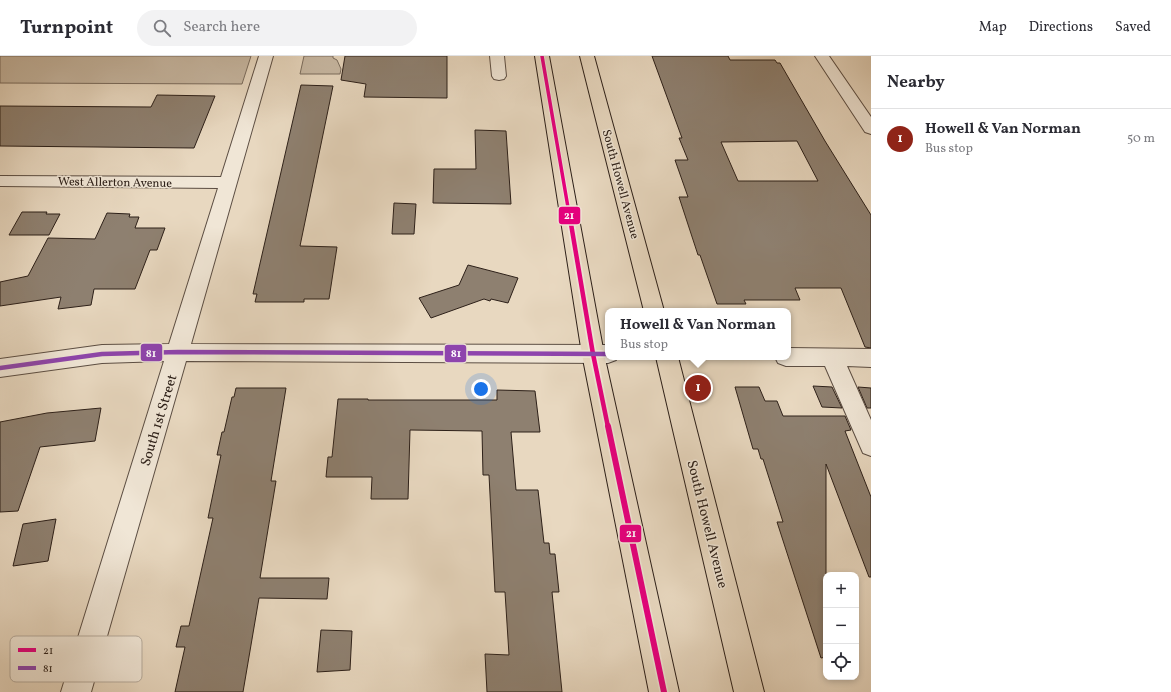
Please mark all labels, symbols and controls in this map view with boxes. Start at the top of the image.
search box [137,10,417,46]
text: Turnpoint [20,15,113,41]
icon: search [151,17,173,39]
text: Search here [183,17,260,38]
text: Map [979,18,1007,37]
text: Directions [1029,18,1093,37]
text: Saved [1115,18,1151,37]
text: Nearby [887,71,945,94]
text: Howell & Van Norman [925,119,1081,140]
street label: South Howell Avenue [598,128,642,241]
text: 1 [897,130,903,148]
text: 50 m [1127,130,1155,148]
text: Bus stop [925,140,973,158]
street label: West Allerton Avenue [58,174,172,192]
line badge: 21 [558,206,581,225]
text: 21 [564,209,574,224]
popup [605,308,791,360]
text: Howell & Van Norman [620,315,776,336]
text: Bus stop [620,336,668,354]
line badge: 81 [140,343,163,362]
line badge: 81 [444,344,467,363]
text: 81 [146,347,156,362]
text: 81 [451,347,461,362]
street label: South 1st Street [136,372,182,469]
pin: 1 [685,373,711,403]
your location [471,379,491,399]
street label: South Howell Avenue [681,458,732,591]
line badge: 21 [619,524,642,543]
text: 21 [626,527,636,542]
map controls [823,572,859,680]
button: + [823,572,859,608]
button: − [823,608,859,644]
legend [10,636,142,682]
text: 21 [43,644,53,659]
button: locate [823,644,859,680]
text: 81 [43,662,53,677]

